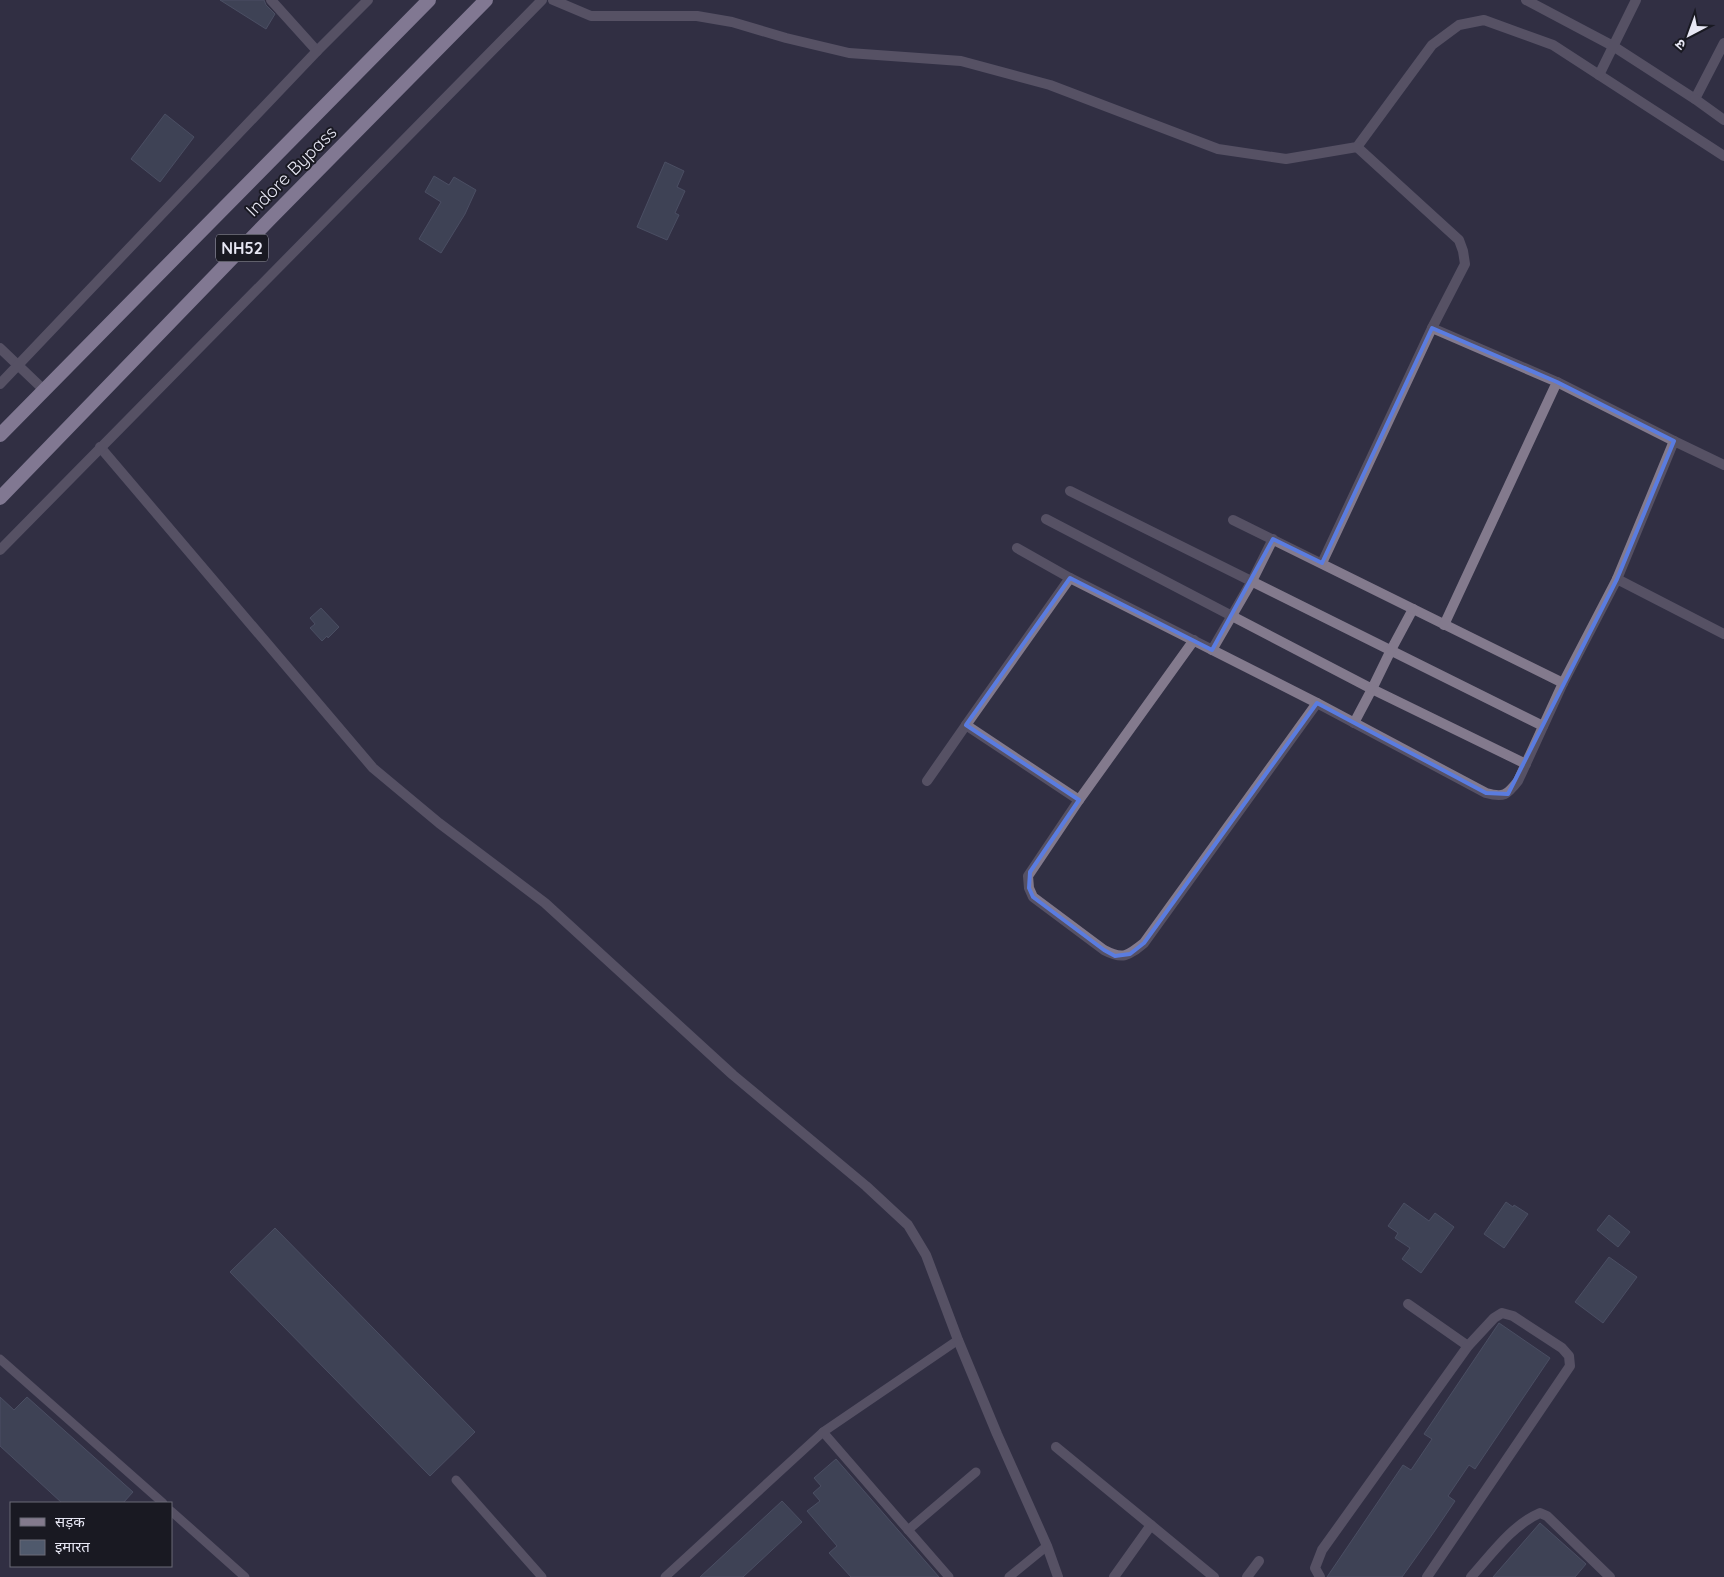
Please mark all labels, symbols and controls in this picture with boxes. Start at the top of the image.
north arrow [1664,10,1714,60]
text: उ [1671,35,1689,54]
street label: Indore Bypass [241,121,341,221]
road number: NH52 [216,234,268,262]
legend [10,1502,172,1567]
text: सड़क [55,1512,85,1531]
text: इमारत [55,1537,90,1556]

